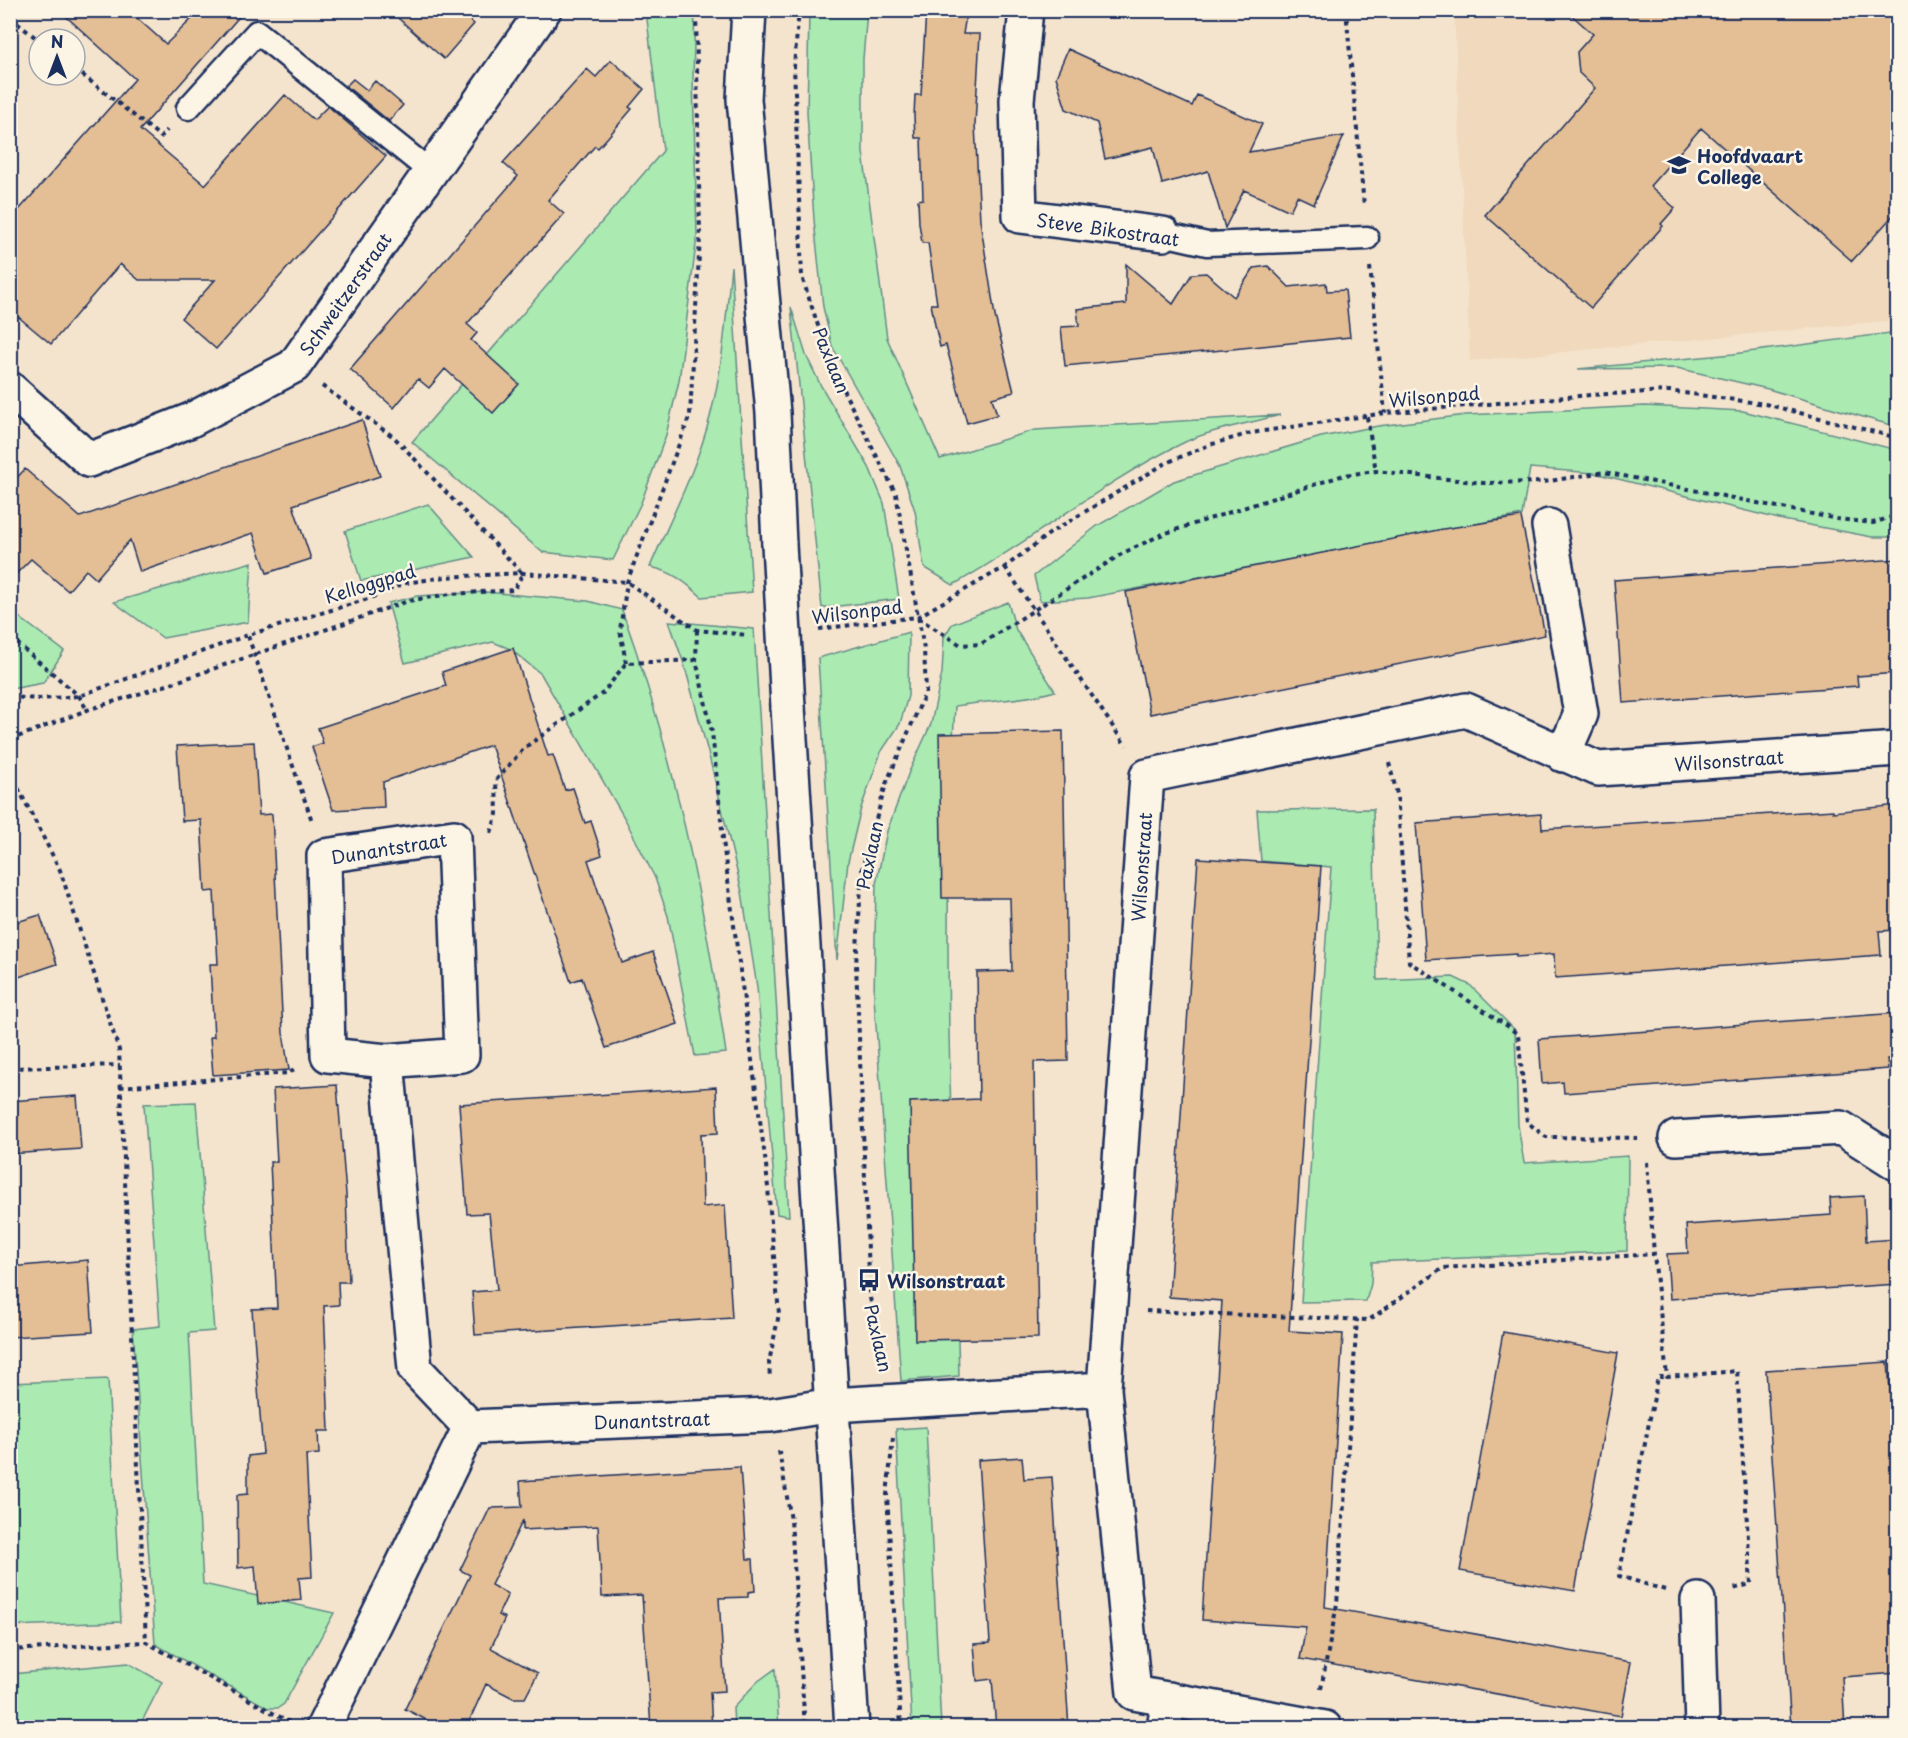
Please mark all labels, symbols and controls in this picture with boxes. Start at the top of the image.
north arrow [27,27,87,87]
text: N [51,29,63,53]
place label: Hoofdvaart College [1697,142,1804,190]
school or university icon: Hoofdvaart College [1666,152,1692,178]
street label: Steve Bikostraat [1035,206,1181,252]
street label: Schweitzerstraat [292,227,398,361]
street label: Paxlaan [807,323,857,397]
street label: Wilsonpad [1387,379,1481,413]
street label: Kelloggpad [321,556,419,610]
street label: Wilsonpad [810,592,904,630]
street label: Wilsonstraat [1673,743,1785,777]
street label: Wilsonstraat [1124,811,1158,923]
street label: Paxlaan [849,818,889,892]
street label: Dunantstraat [329,826,449,870]
bus stop icon: Wilsonstraat [856,1267,882,1293]
place label: Wilsonstraat [887,1267,1006,1294]
street label: Paxlaan [858,1301,900,1375]
street label: Dunantstraat [593,1404,711,1436]

